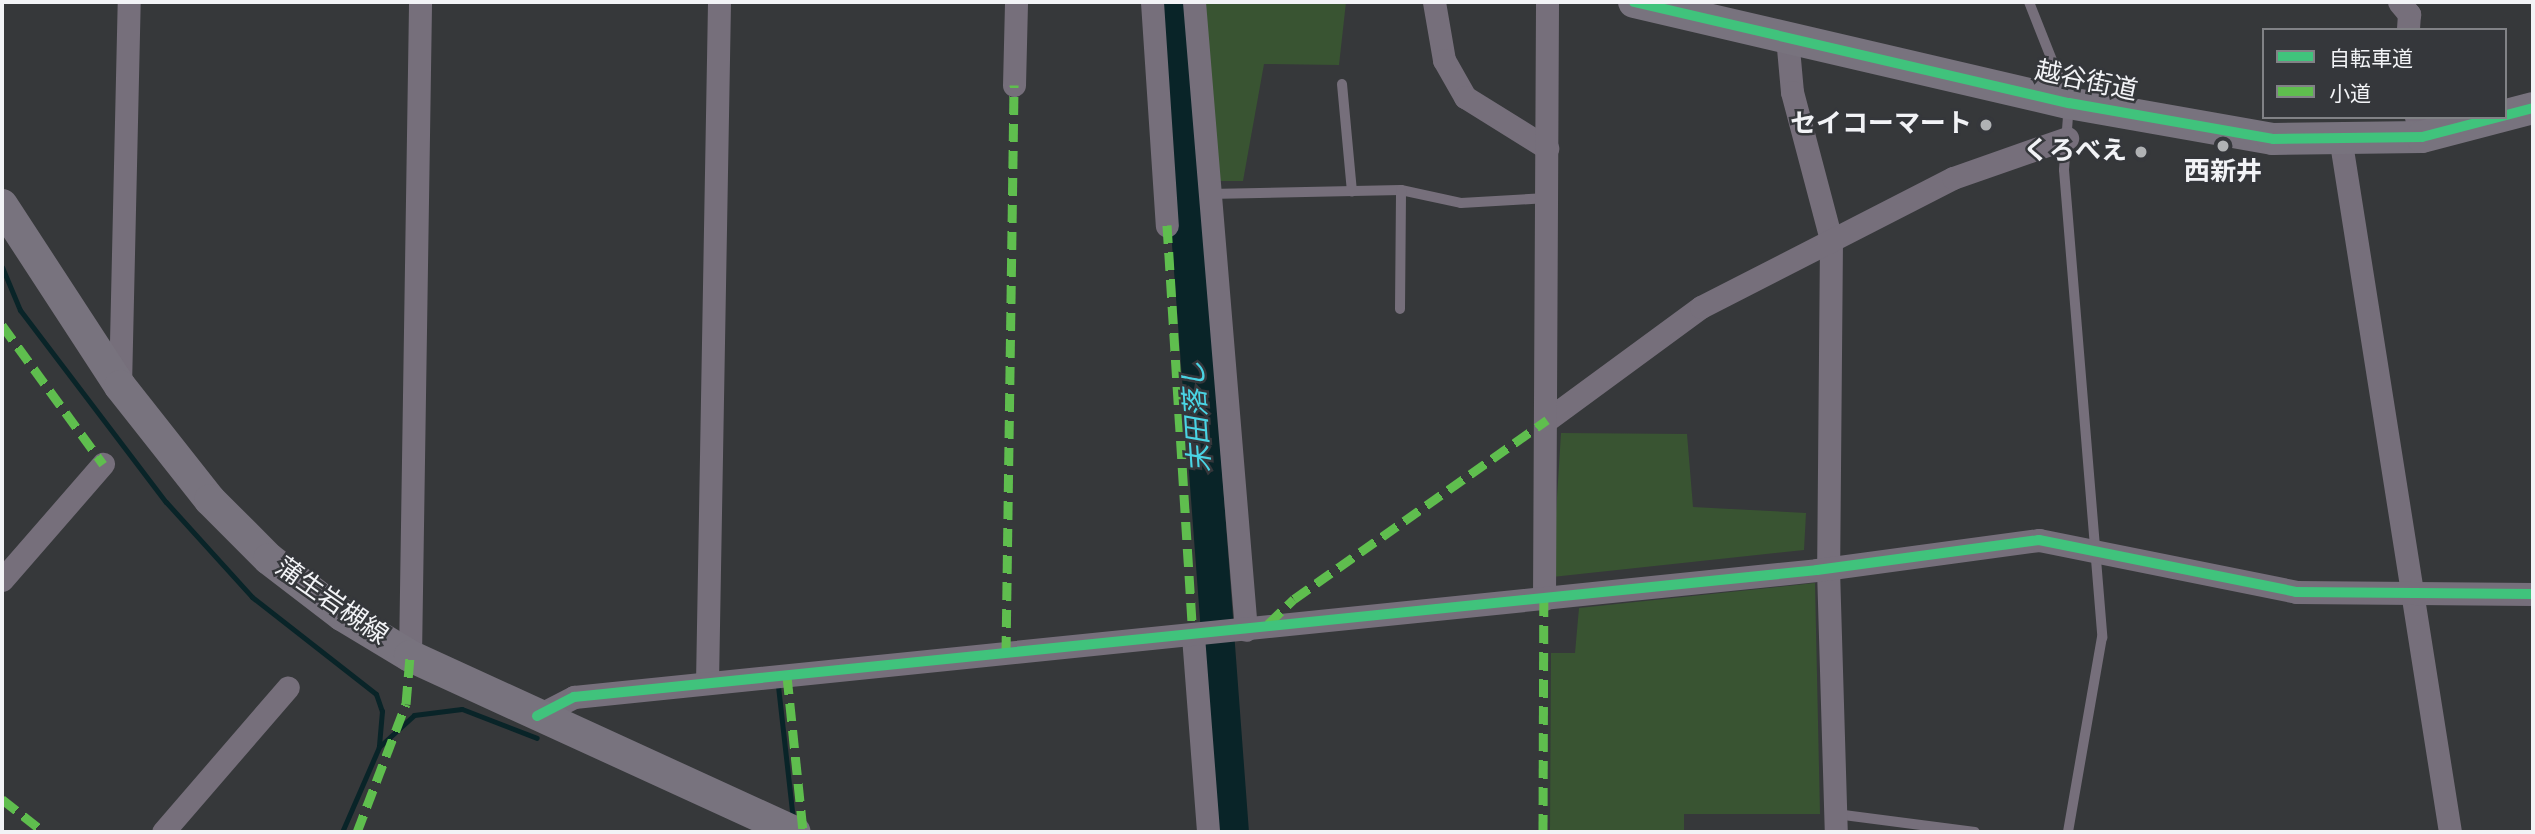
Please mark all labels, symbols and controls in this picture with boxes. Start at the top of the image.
legend [2262,28,2507,119]
text: 自転車道 [2329,47,2413,72]
street label: 越谷街道 [2032,56,2140,108]
text: 小道 [2329,82,2371,107]
place label: セイコーマート [1790,109,1972,141]
marker: セイコーマート [1978,117,1994,133]
place label: くろべえ [2023,136,2127,168]
marker: 西新井 [2215,138,2231,154]
marker: くろべえ [2133,144,2149,160]
place label: 西新井 [2184,157,2262,189]
water label: 末田落し [1177,360,1219,474]
street label: 蒲生岩槻線 [269,552,393,652]

